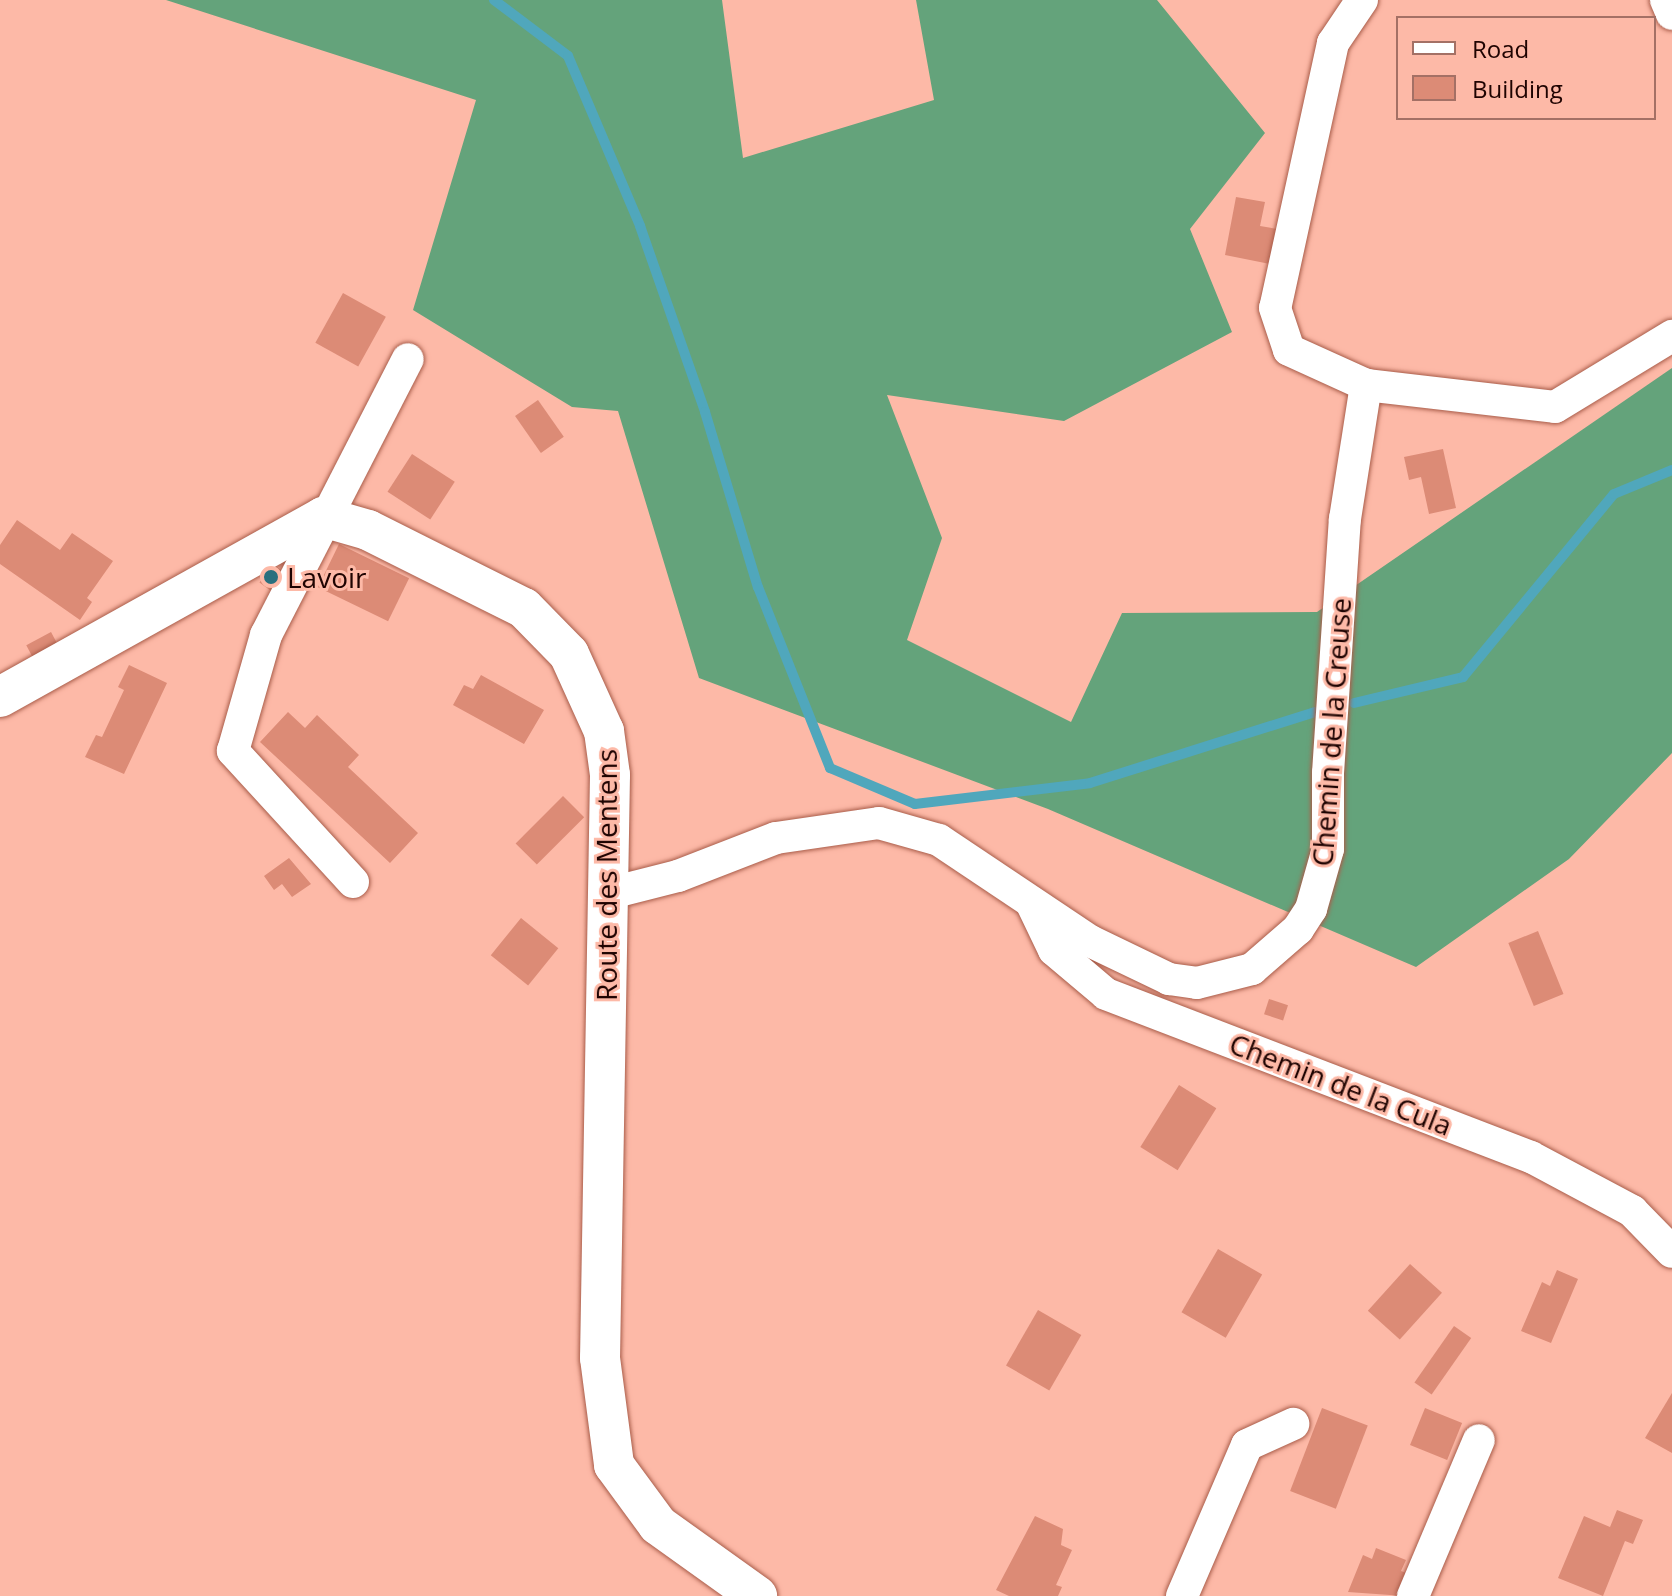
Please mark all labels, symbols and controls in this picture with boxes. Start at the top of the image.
legend [1396,16,1656,120]
text: Road [1472,32,1529,65]
text: Building [1472,72,1563,105]
place label: Lavoir [287,560,367,594]
marker: Lavoir [262,568,280,586]
street label: Chemin de la Creuse [1305,597,1357,867]
street label: Route des Mentens [589,749,623,1001]
street label: Chemin de la Cula [1225,1026,1457,1142]

